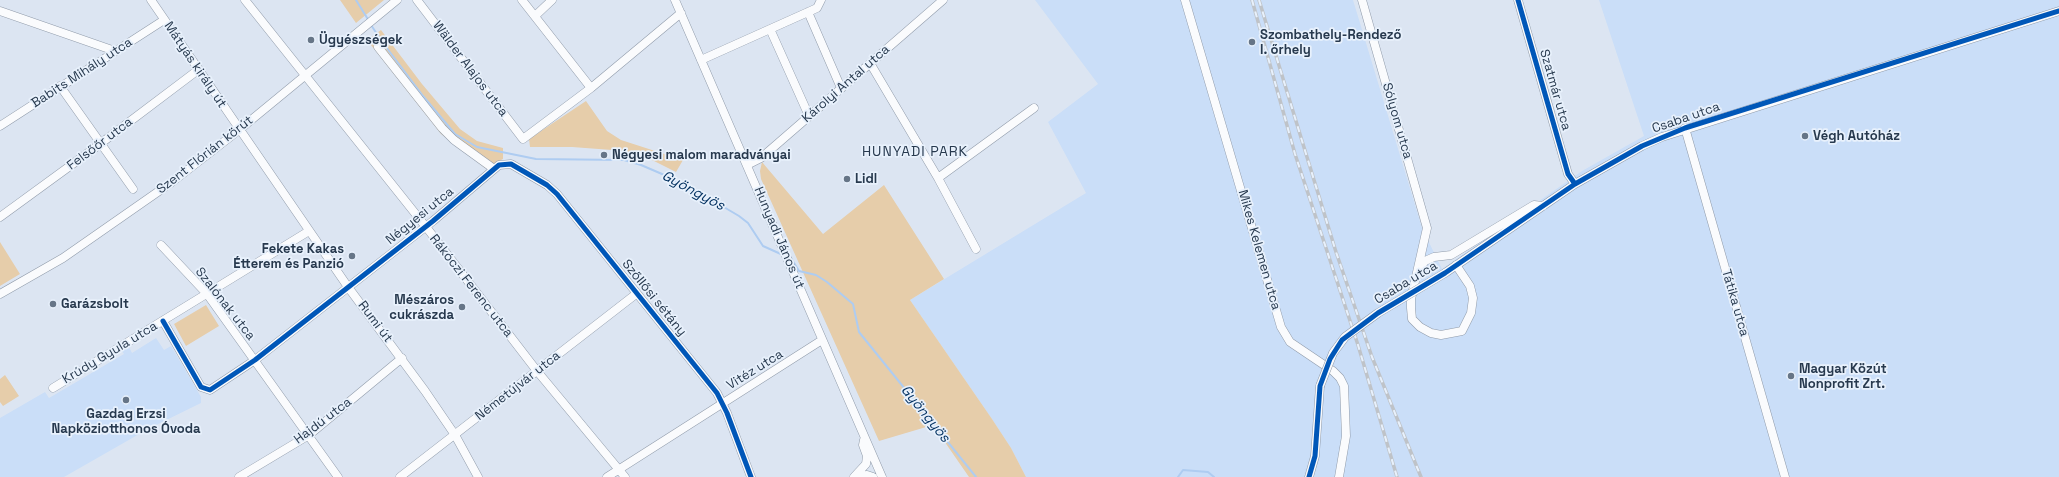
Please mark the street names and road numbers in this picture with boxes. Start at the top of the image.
street label: Wälder Alajos utca [429,18,511,120]
street label: Mátyás király út [160,19,230,111]
street label: Babits Mihály utca [29,35,135,111]
street label: Károlyi Antal utca [799,42,893,126]
street label: Szatmár utca [1536,48,1574,132]
street label: Sólyom utca [1379,81,1415,161]
street label: Csaba utca [1650,99,1722,137]
street label: Szent Flórián körút [154,113,256,197]
street label: Felsőőr utca [64,114,136,174]
street label: Négyesi utca [383,184,457,248]
street label: Hunyadi János út [750,185,808,291]
street label: Mikes Kelemen utca [1234,188,1284,312]
street label: Rákóczi Ferenc utca [426,231,516,341]
street label: Szőllősi sétány [618,257,690,339]
street label: Csaba utca [1372,258,1440,308]
street label: Szalónak utca [192,264,258,344]
street label: Tátika utca [1718,268,1752,338]
street label: Rumi út [354,298,396,346]
street label: Krúdy Gyula utca [60,319,160,387]
street label: Vitéz utca [724,347,786,393]
street label: Németújvár utca [472,348,564,424]
street label: Hajdú utca [291,394,355,448]

